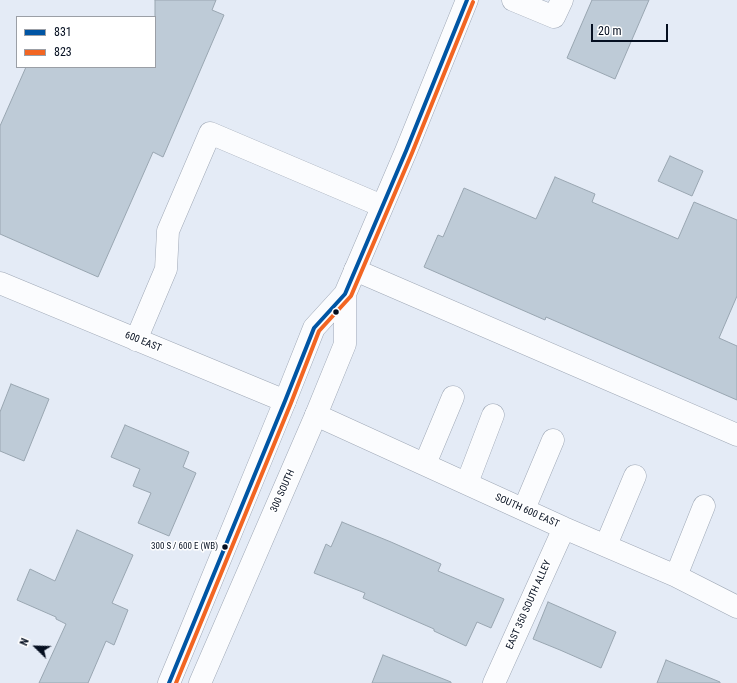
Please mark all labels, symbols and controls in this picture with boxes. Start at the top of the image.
legend [16,16,156,68]
scale bar [593,16,670,42]
text: 20 m [598,24,622,38]
text: 831 [54,25,72,39]
text: 823 [54,45,72,59]
unlabelled marker [331,307,341,317]
street label: 600 EAST [123,329,163,355]
street label: 300 SOUTH [268,468,298,514]
street label: SOUTH 600 EAST [493,492,561,530]
place label: 300 S / 600 E (WB) [151,542,218,552]
marker: 300 S / 600 E (WB) [220,542,230,552]
street label: EAST 350 SOUTH ALLEY [504,558,554,652]
north arrow [16,627,56,667]
text: N [17,636,32,648]

